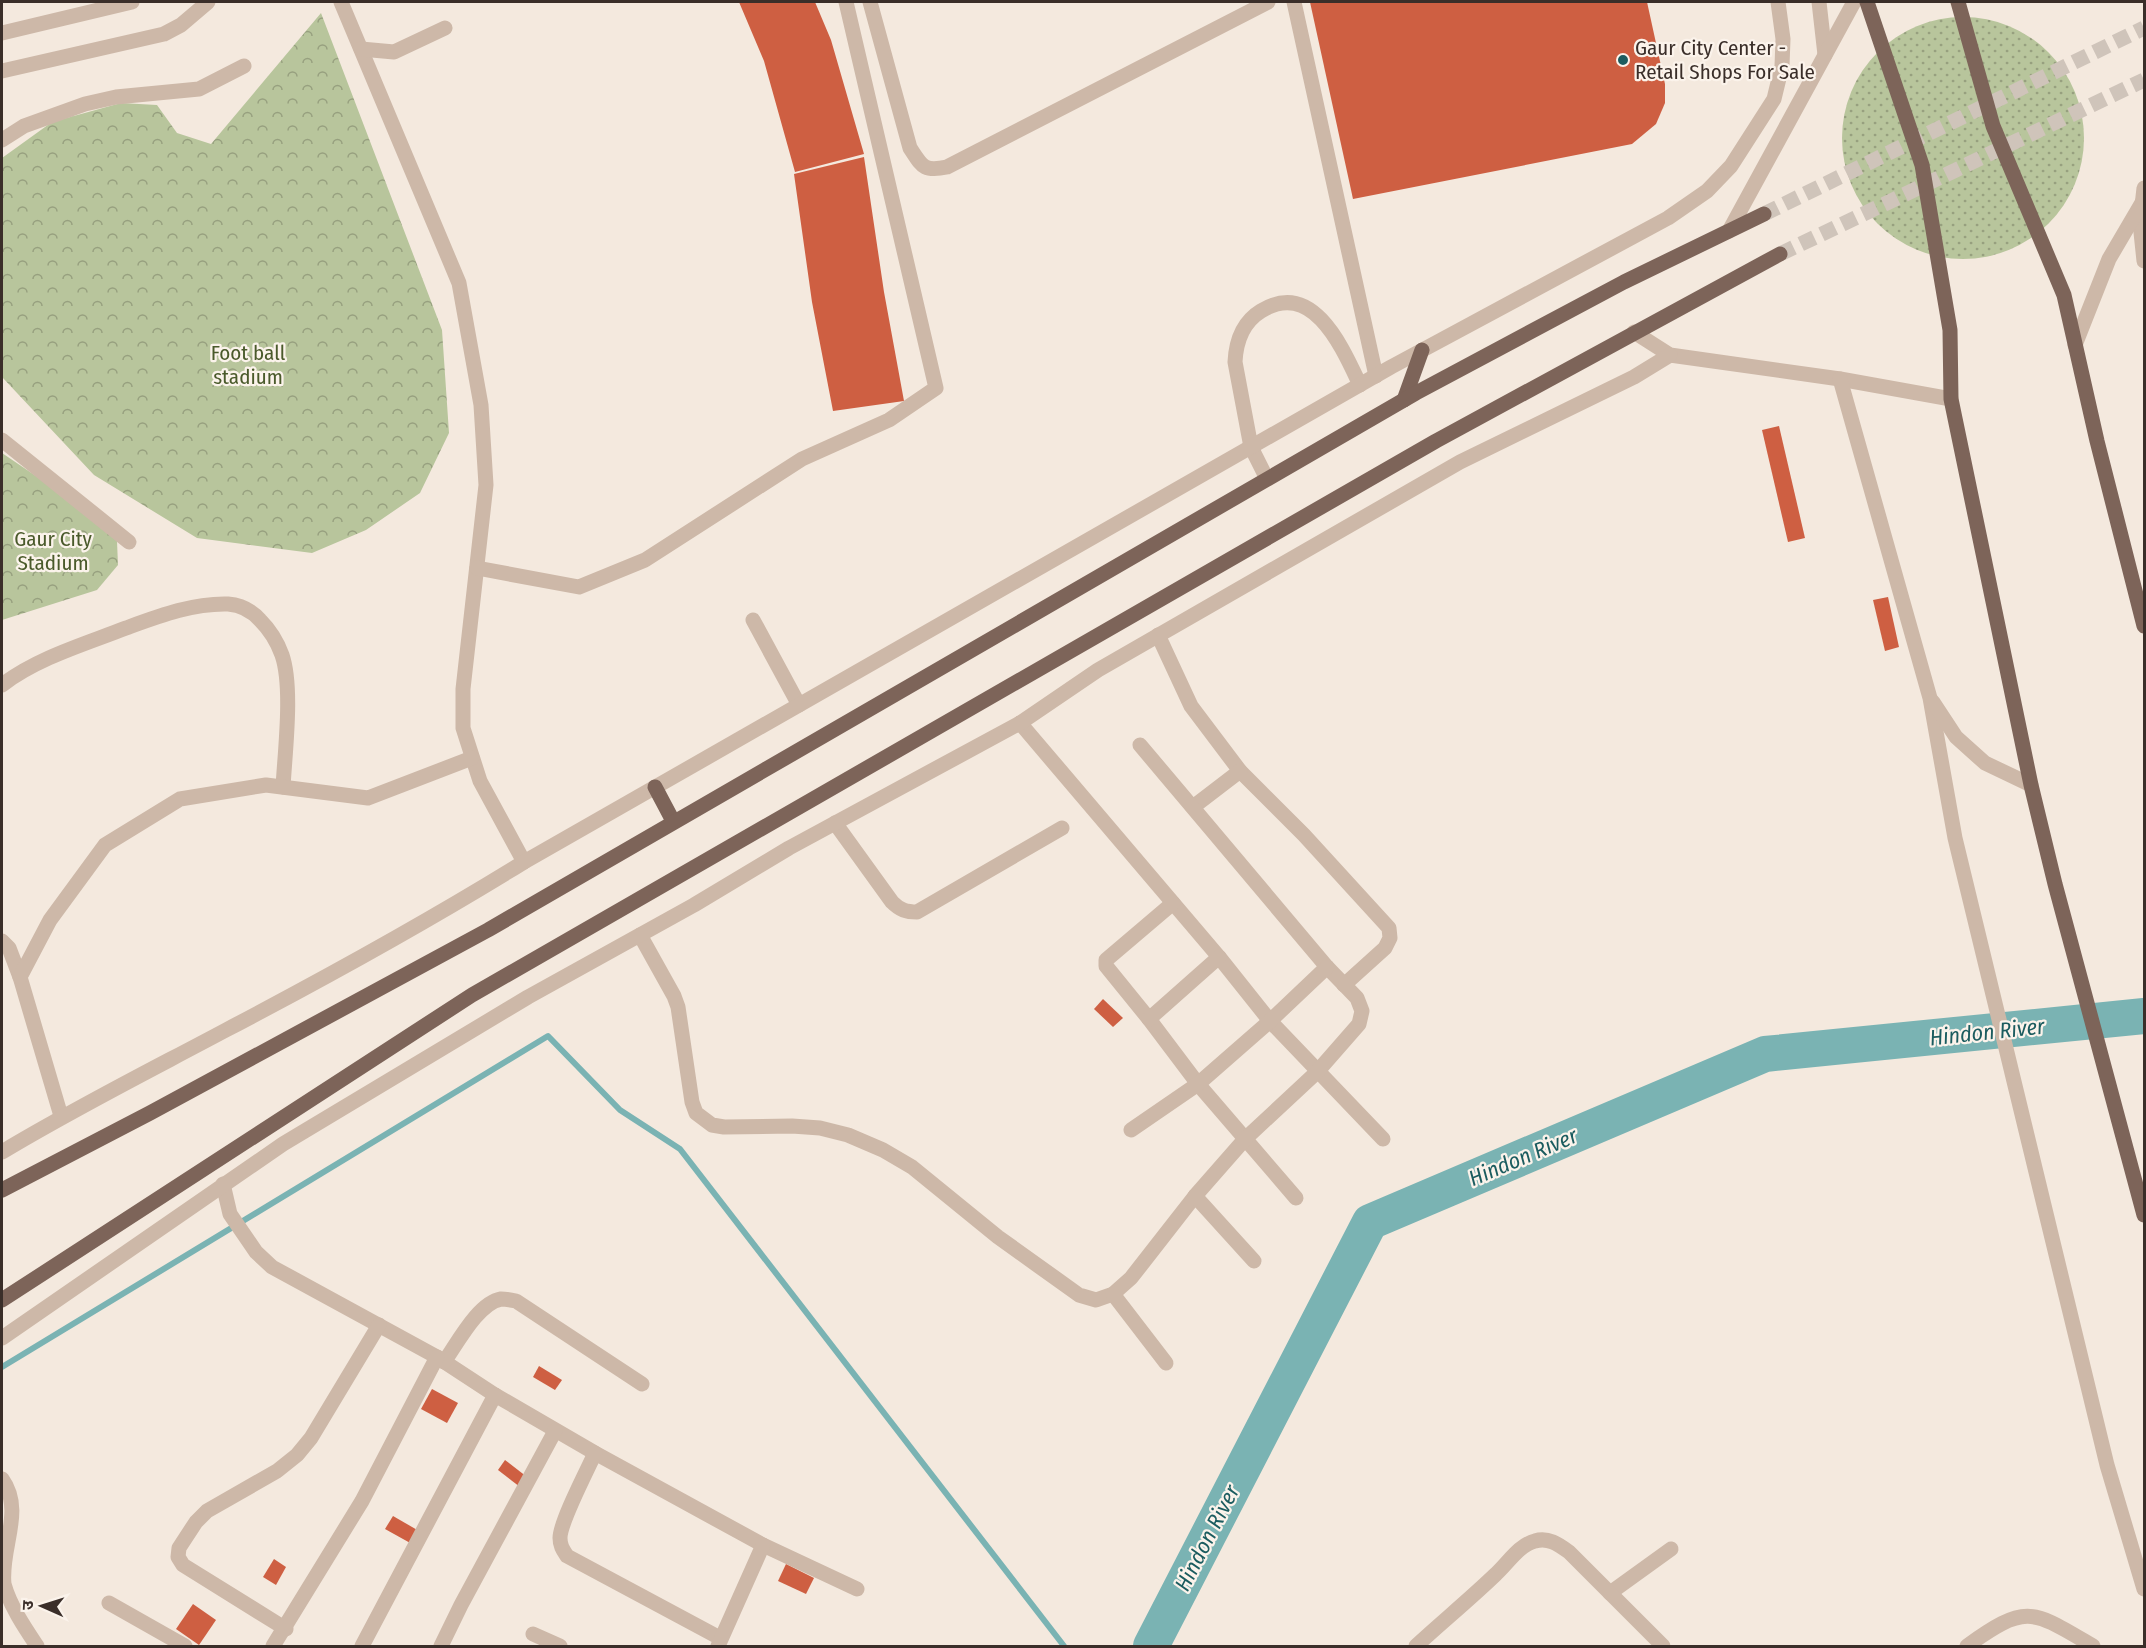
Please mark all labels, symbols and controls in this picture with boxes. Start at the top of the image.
place label: Gaur City Center - Retail Shops For Sale [1635,35,1815,85]
marker: Gaur City Center - Retail Shops For Sale [1616,53,1630,67]
park label: Foot ball stadium [211,340,286,390]
park label: Gaur City Stadium [14,526,92,576]
water label: Hindon River [1928,1012,2047,1051]
water label: Hindon River [1465,1122,1583,1192]
water label: Hindon River [1169,1479,1246,1596]
north arrow [12,1576,72,1636]
text: उ [18,1599,37,1610]

